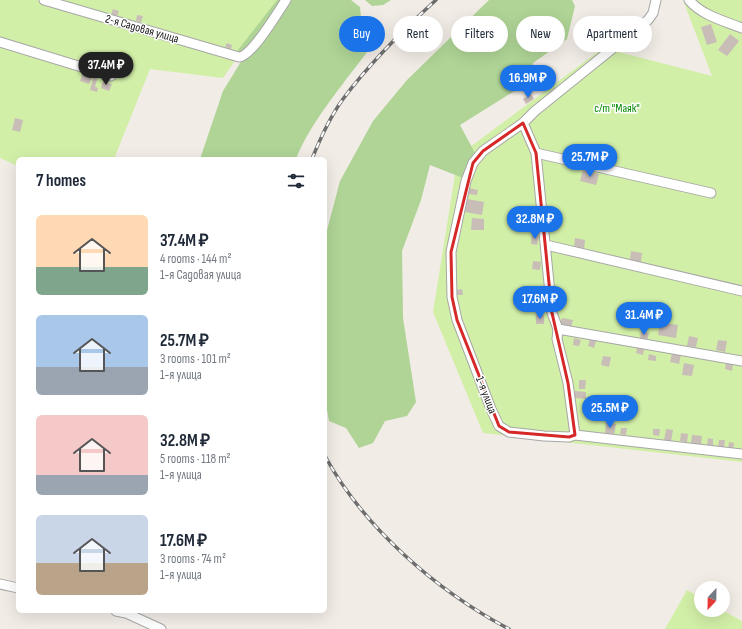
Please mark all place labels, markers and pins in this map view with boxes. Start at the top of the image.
pin: 37.4M ₽ [69,52,143,86]
pin: 16.9M ₽ [491,65,565,99]
pin: 25.7M ₽ [553,144,627,178]
pin: 32.8M ₽ [498,206,572,240]
pin: 17.6M ₽ [503,286,577,320]
pin: 31.4M ₽ [607,302,681,336]
pin: 25.5M ₽ [573,395,647,429]

